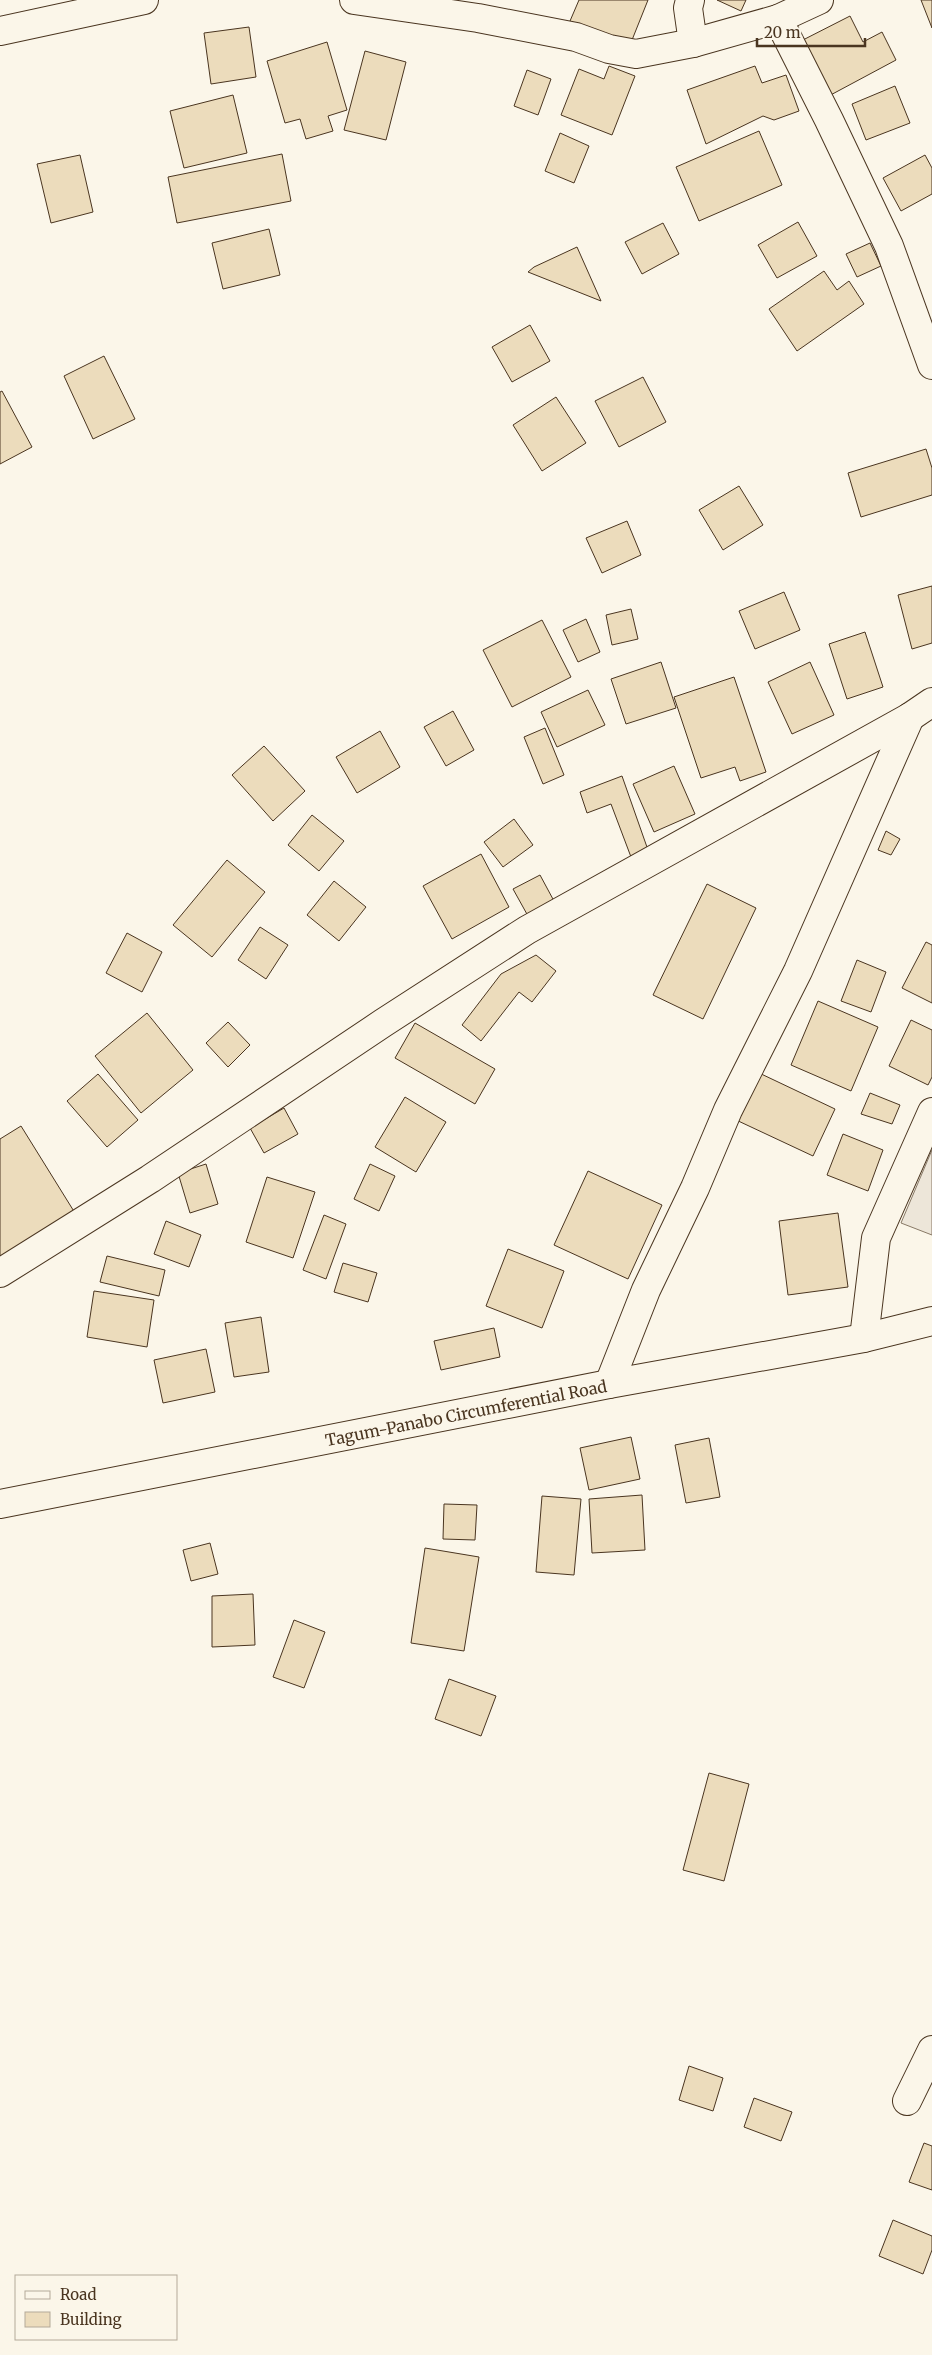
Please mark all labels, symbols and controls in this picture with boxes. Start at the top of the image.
scale bar [757,15,864,47]
text: 20 m [764,23,801,42]
street label: Tagum-Panabo Circumferential Road [324,1376,609,1450]
legend [15,2275,178,2340]
text: Road [60,2285,96,2304]
text: Building [60,2310,122,2329]

